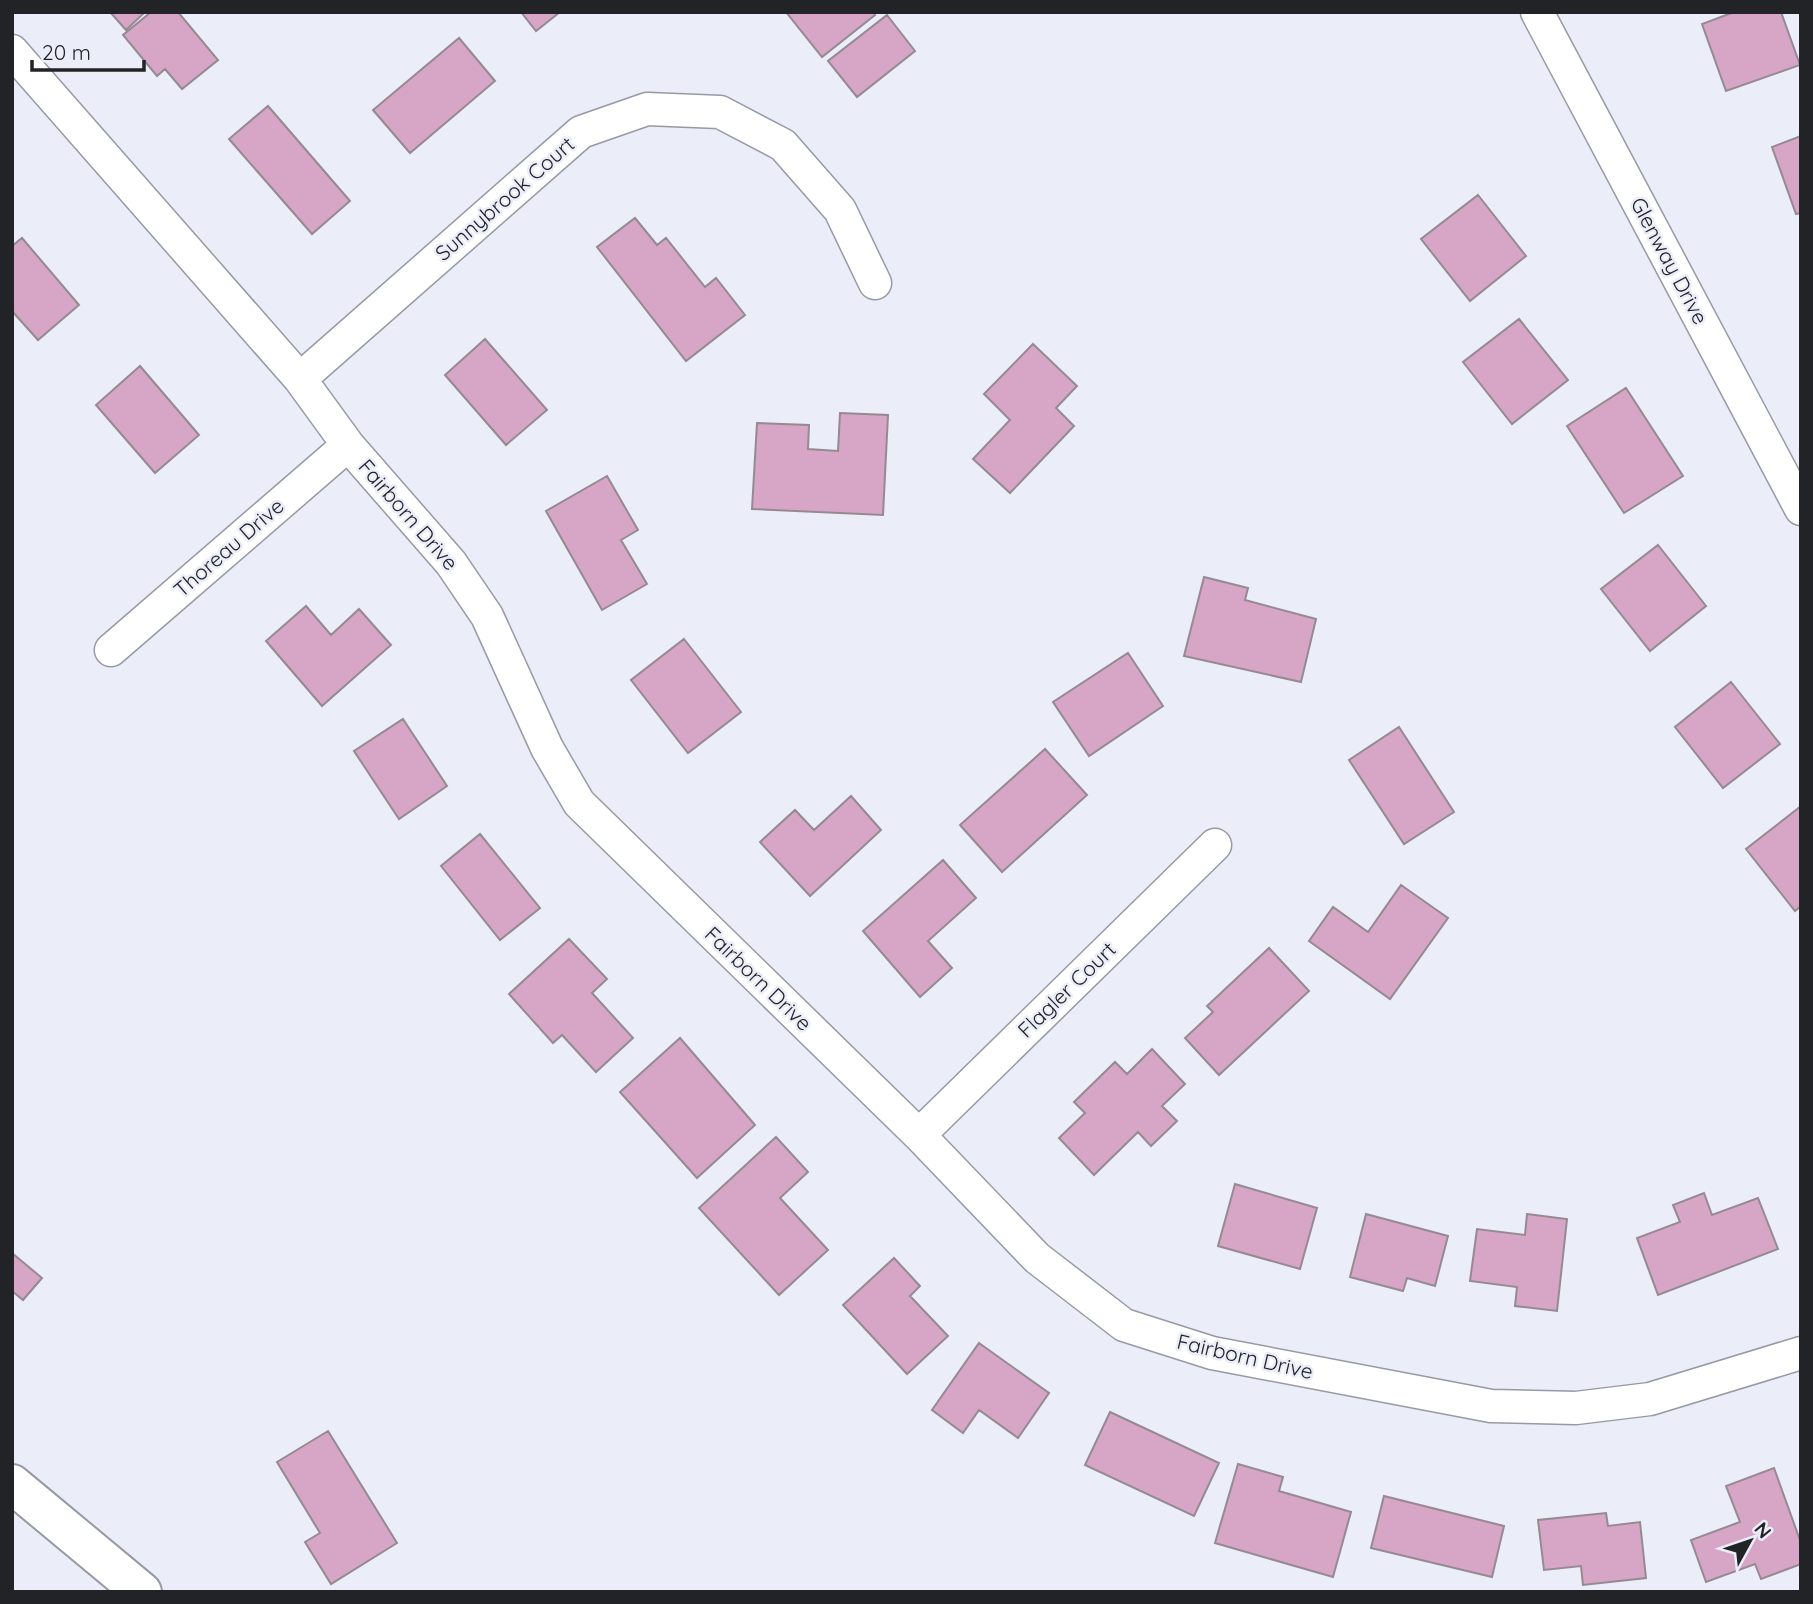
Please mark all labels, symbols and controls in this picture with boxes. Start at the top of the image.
scale bar [32,28,144,72]
text: 20 m [42,39,91,65]
street label: Sunnybrook Court [429,131,579,266]
street label: Glenway Drive [1626,193,1714,328]
street label: Fairborn Drive [353,453,464,575]
street label: Thoreau Drive [168,492,289,602]
street label: Fairborn Drive [700,921,818,1036]
street label: Flagler Court [1012,936,1121,1043]
street label: Fairborn Drive [1175,1328,1316,1384]
north arrow [1715,1506,1785,1576]
text: N [1749,1517,1777,1543]

